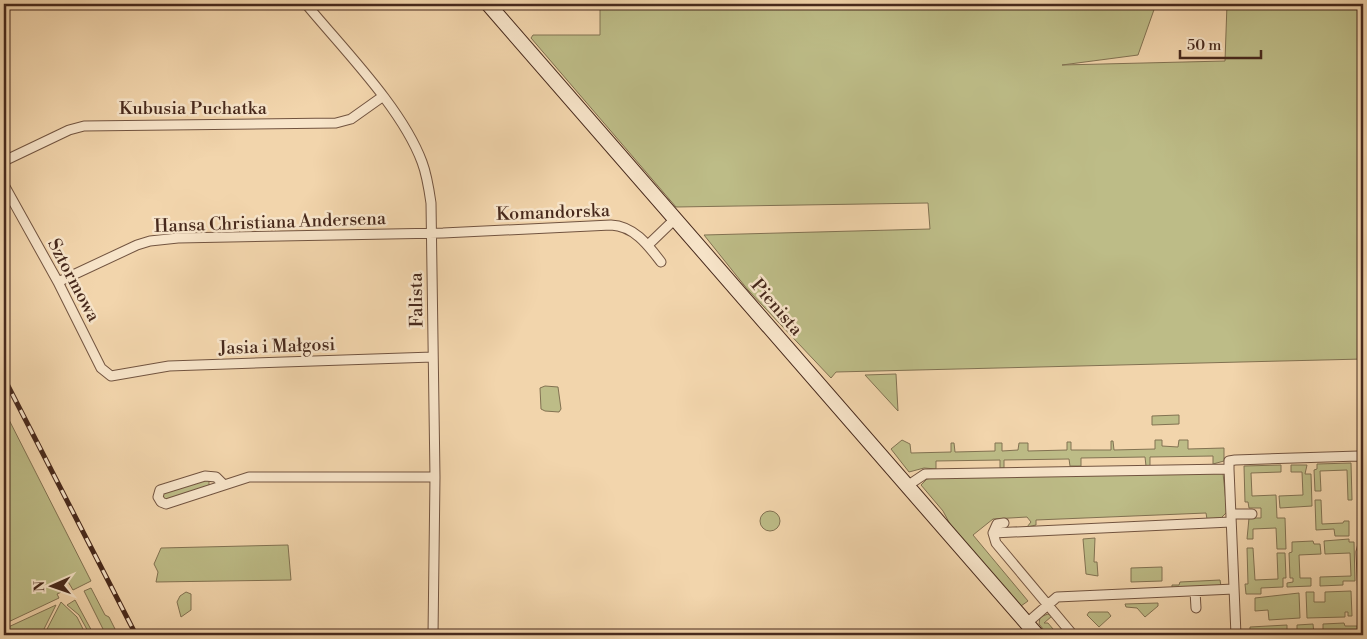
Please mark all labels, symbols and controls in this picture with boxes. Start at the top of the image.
scale bar [1180,28,1261,60]
text: 50 m [1187,36,1221,55]
street label: Kubusia Puchatka [119,97,268,120]
street label: Komandorska [496,199,611,226]
street label: Hansa Christiana Andersena [154,207,387,238]
street label: Sztormowa [42,235,105,326]
street label: Falista [405,271,428,328]
street label: Pienista [746,274,808,341]
street label: Jasia i Małgosi [217,333,336,360]
north arrow [28,562,78,612]
text: N [31,581,49,592]

